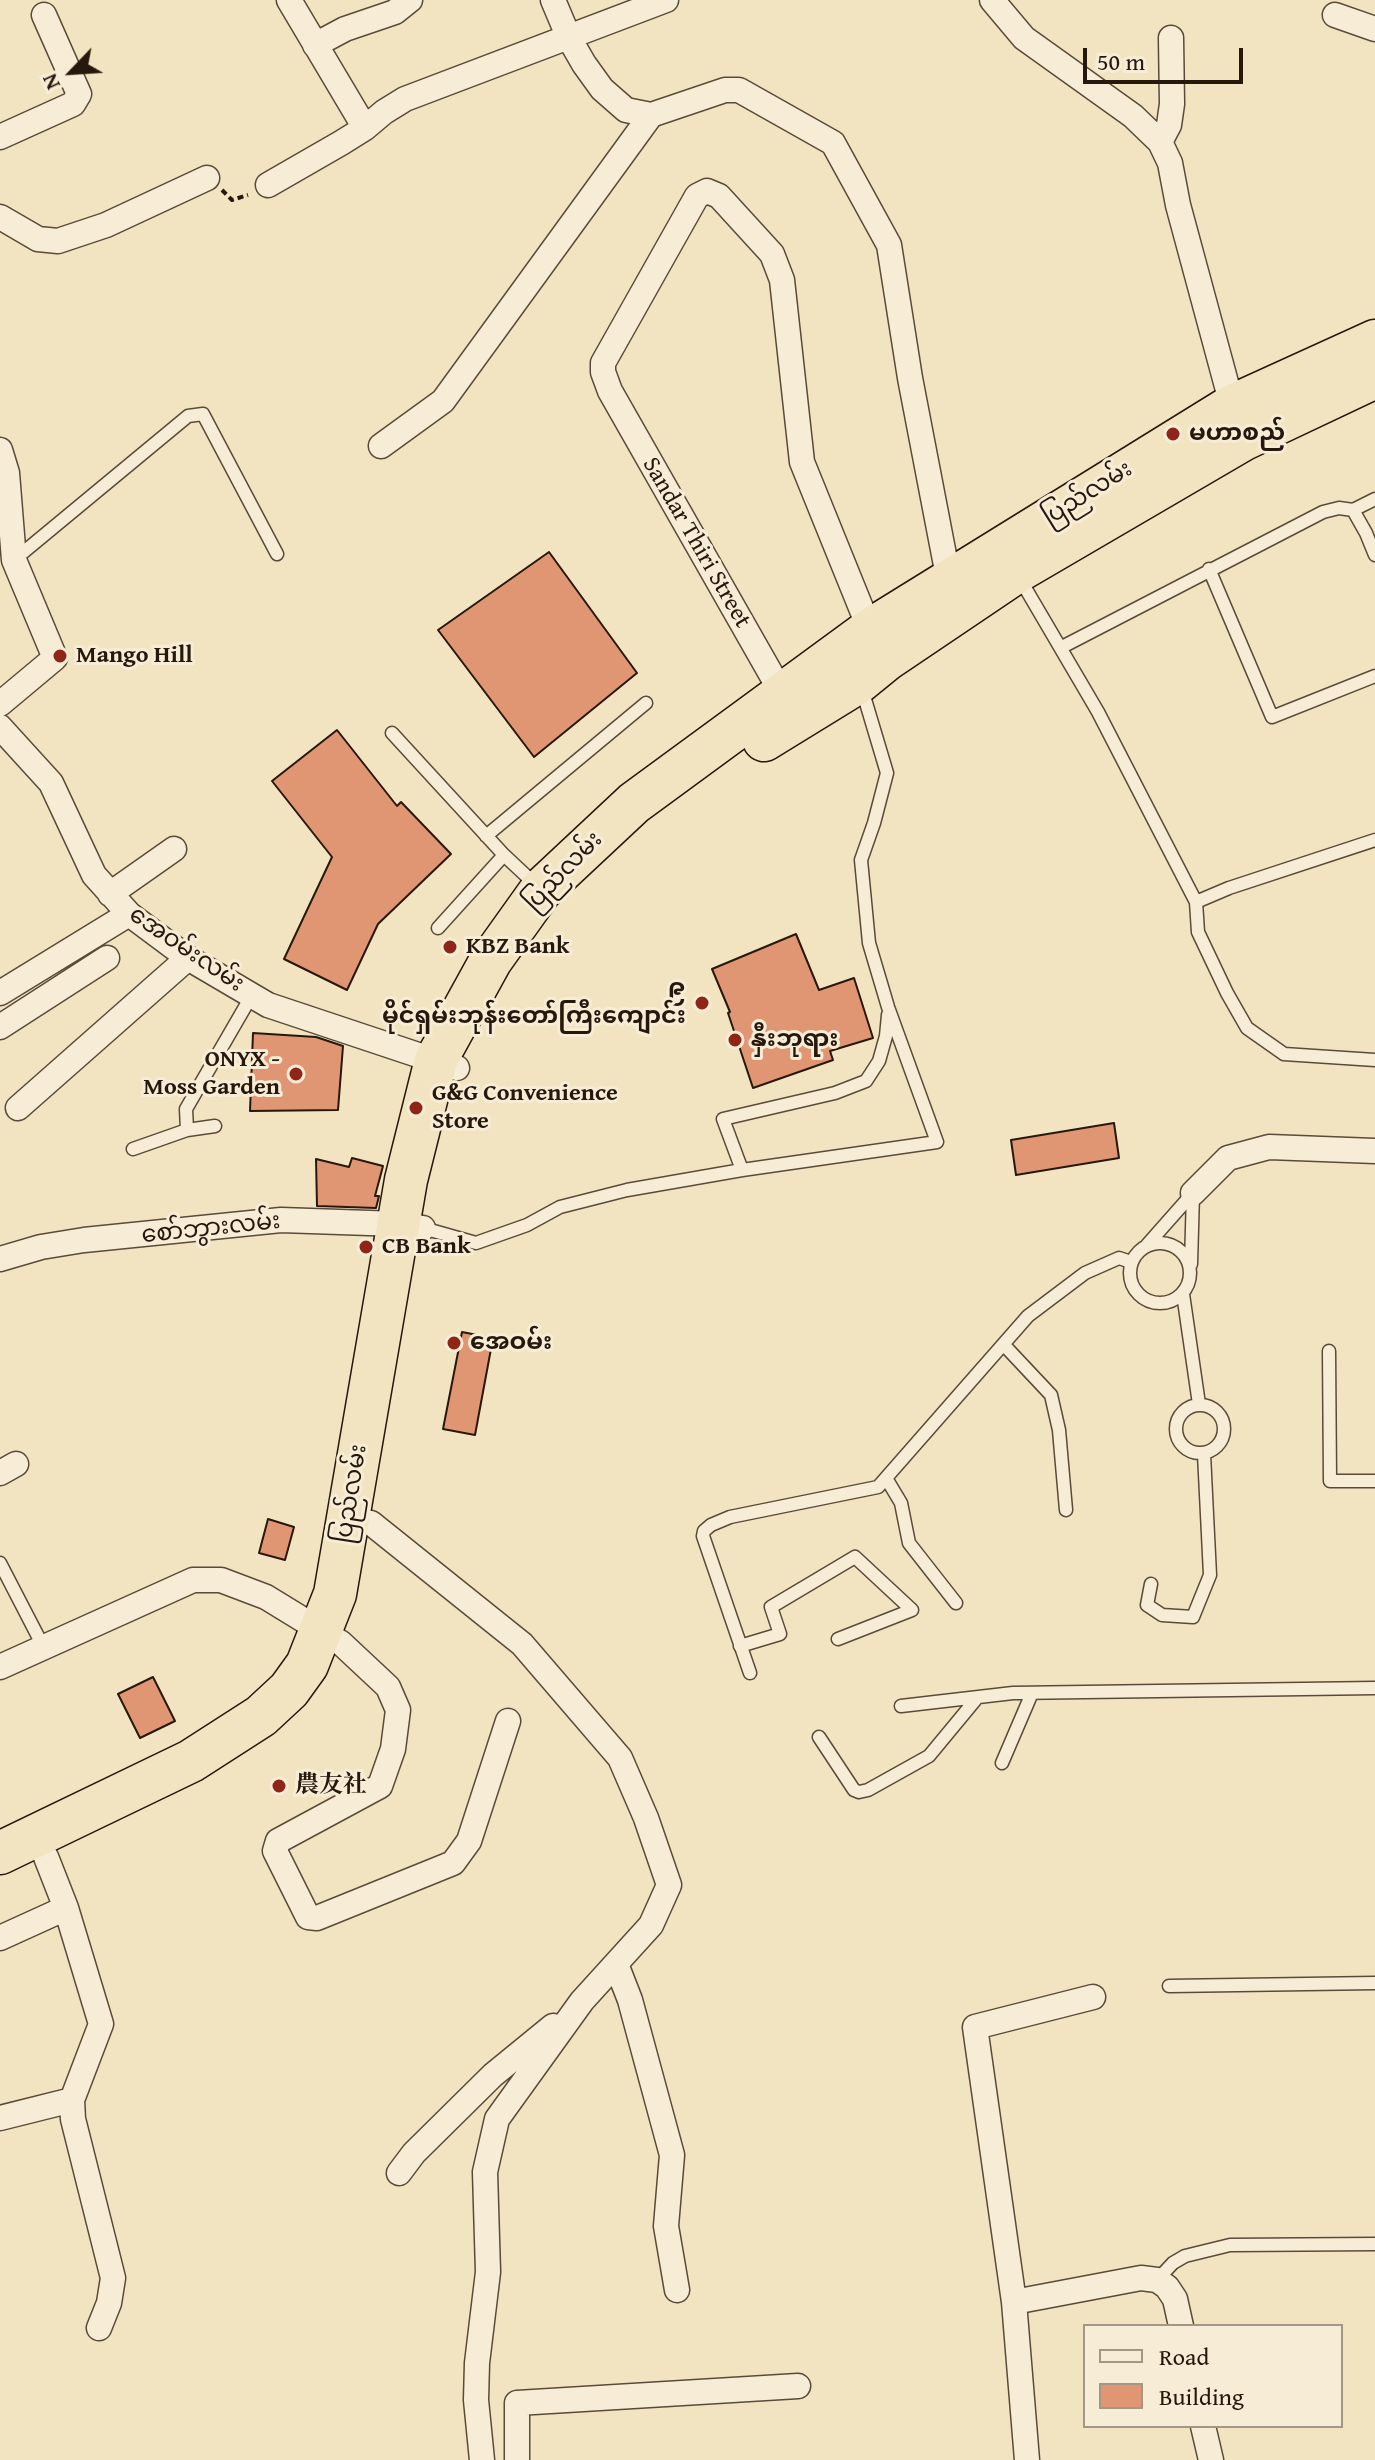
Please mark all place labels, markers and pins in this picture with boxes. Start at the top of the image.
place label: မဟာစည် [1189,420,1285,448]
marker: မဟာစည် [1164,425,1182,443]
place label: Mango Hill [76,642,193,670]
marker: Mango Hill [51,647,69,665]
place label: KBZ Bank [466,933,570,961]
marker: KBZ Bank [441,938,459,956]
place label: ၉ မိုင်ရှမ်းဘုန်းတော်ကြီးကျောင်း [382,975,686,1031]
marker: ၉ မိုင်ရှမ်းဘုန်းတော်ကြီးကျောင်း [693,994,711,1012]
place label: နှီးဘုရား [751,1026,838,1054]
marker: နှီးဘုရား [726,1031,744,1049]
place label: ONYX - Moss Garden [143,1046,280,1102]
marker: ONYX - Moss Garden [287,1065,305,1083]
place label: G&G Convenience Store [432,1080,618,1136]
marker: G&G Convenience Store [407,1099,425,1117]
place label: CB Bank [382,1233,471,1261]
marker: CB Bank [357,1238,375,1256]
place label: အေဝမ်း [470,1329,552,1357]
marker: အေဝမ်း [445,1334,463,1352]
place label: 農友社 [295,1772,367,1800]
marker: 農友社 [270,1777,288,1795]

